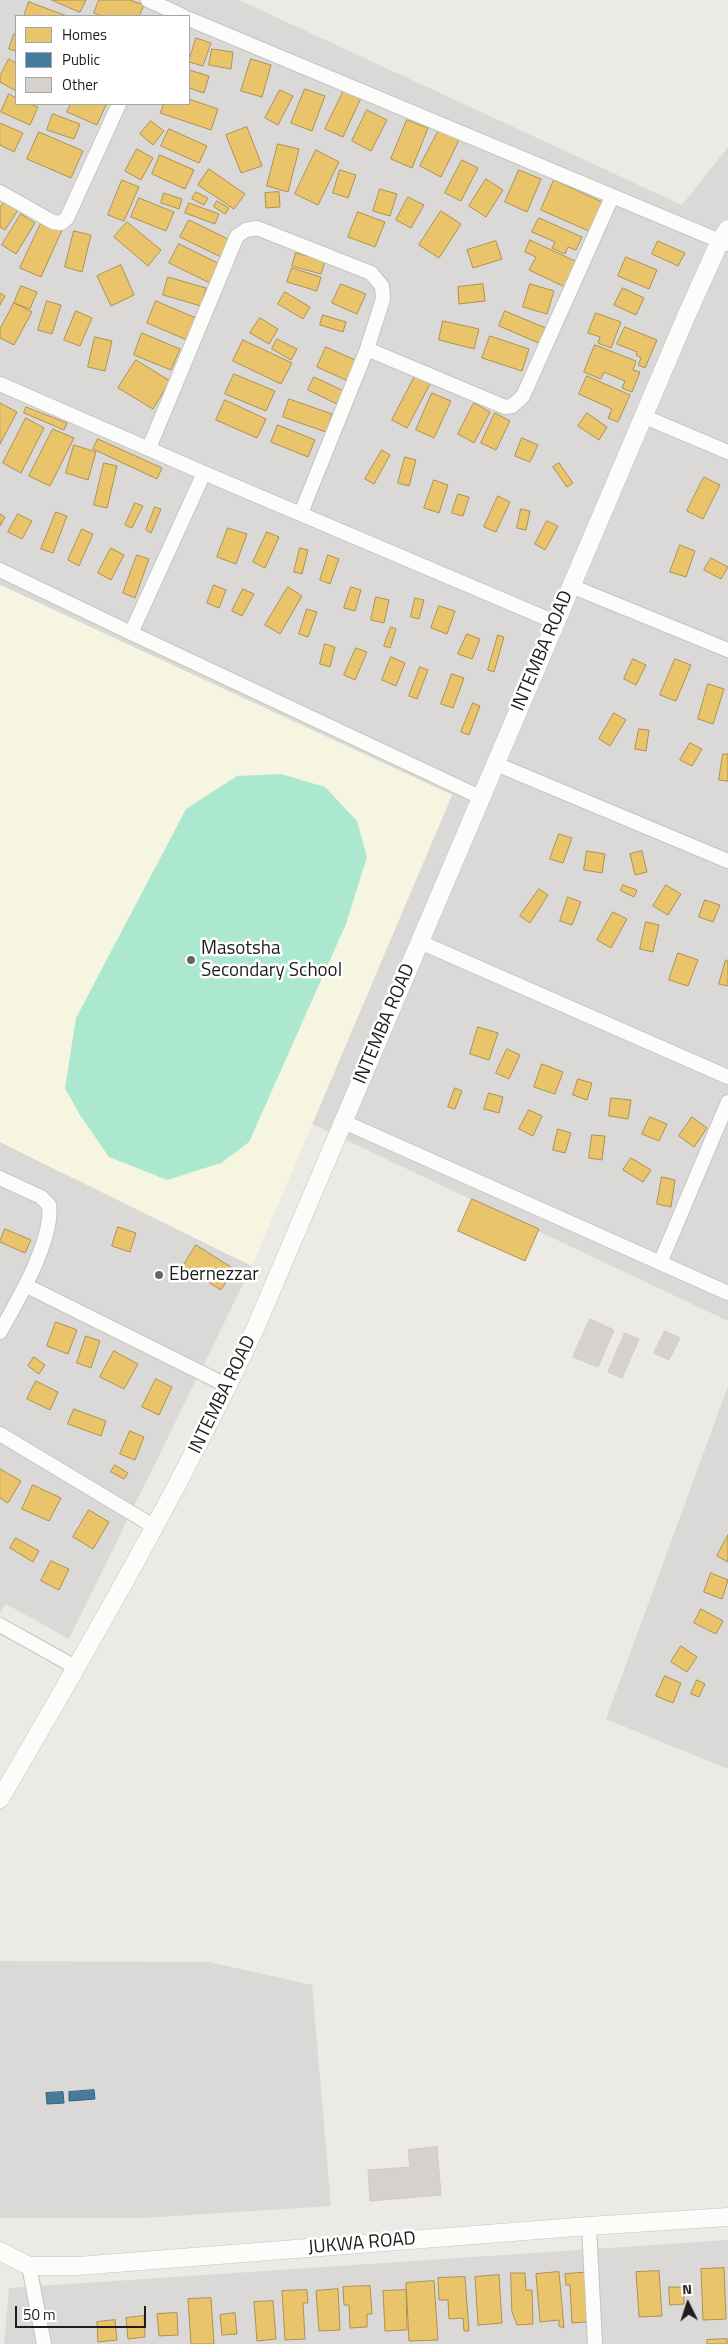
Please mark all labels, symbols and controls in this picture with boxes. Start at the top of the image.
legend [15,15,190,105]
text: Homes [62,23,107,46]
text: Public [62,48,100,71]
text: Other [62,73,98,96]
street label: INTEMBA ROAD [507,587,579,715]
place label: Masotsha Secondary School [201,938,342,982]
marker: Masotsha Secondary School [185,954,197,966]
street label: INTEMBA ROAD [349,960,421,1088]
place label: Ebernezzar [169,1264,259,1286]
marker: Ebernezzar [153,1269,165,1281]
street label: INTEMBA ROAD [185,1332,261,1458]
street label: JUKWA ROAD [307,2228,417,2260]
text: N [681,2278,692,2299]
north arrow [663,2279,713,2329]
scale bar [18,2296,149,2328]
text: 50 m [23,2303,56,2326]

